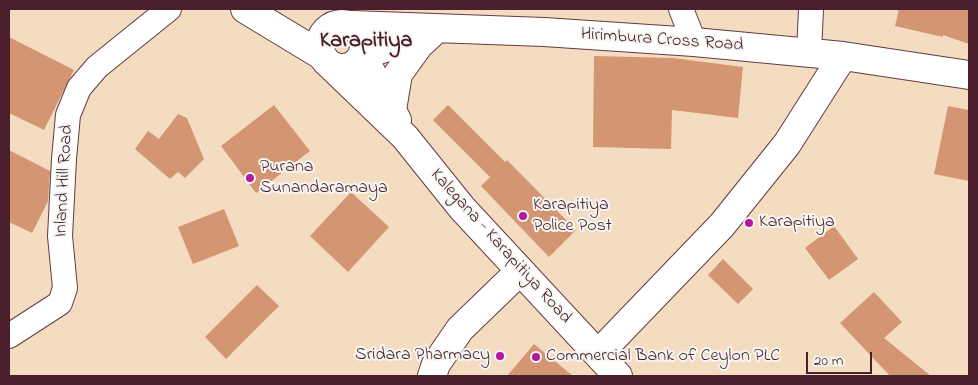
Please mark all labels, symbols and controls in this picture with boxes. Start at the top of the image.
street label: Hirimbura Cross Road [580,25,744,57]
district label: Karapitiya [320,29,412,55]
street label: Inland Hill Road [51,124,79,238]
place label: Purana Sunandaramaya [260,157,388,200]
street label: Kalegana - Karapitiya Road [425,165,575,329]
marker: Purana Sunandaramaya [244,172,256,184]
place label: Karapitiya Police Post [533,195,612,238]
marker: Karapitiya Police Post [517,210,529,222]
place label: Karapitiya [759,212,835,234]
marker: Karapitiya [743,217,755,229]
scale bar [808,342,874,374]
place label: Sridara Pharmacy [355,345,490,367]
place label: Commercial Bank of Ceylon PLC [546,346,780,368]
marker: Sridara Pharmacy [494,350,506,362]
text: 20 m [814,350,843,372]
marker: Commercial Bank of Ceylon PLC [530,351,542,363]

